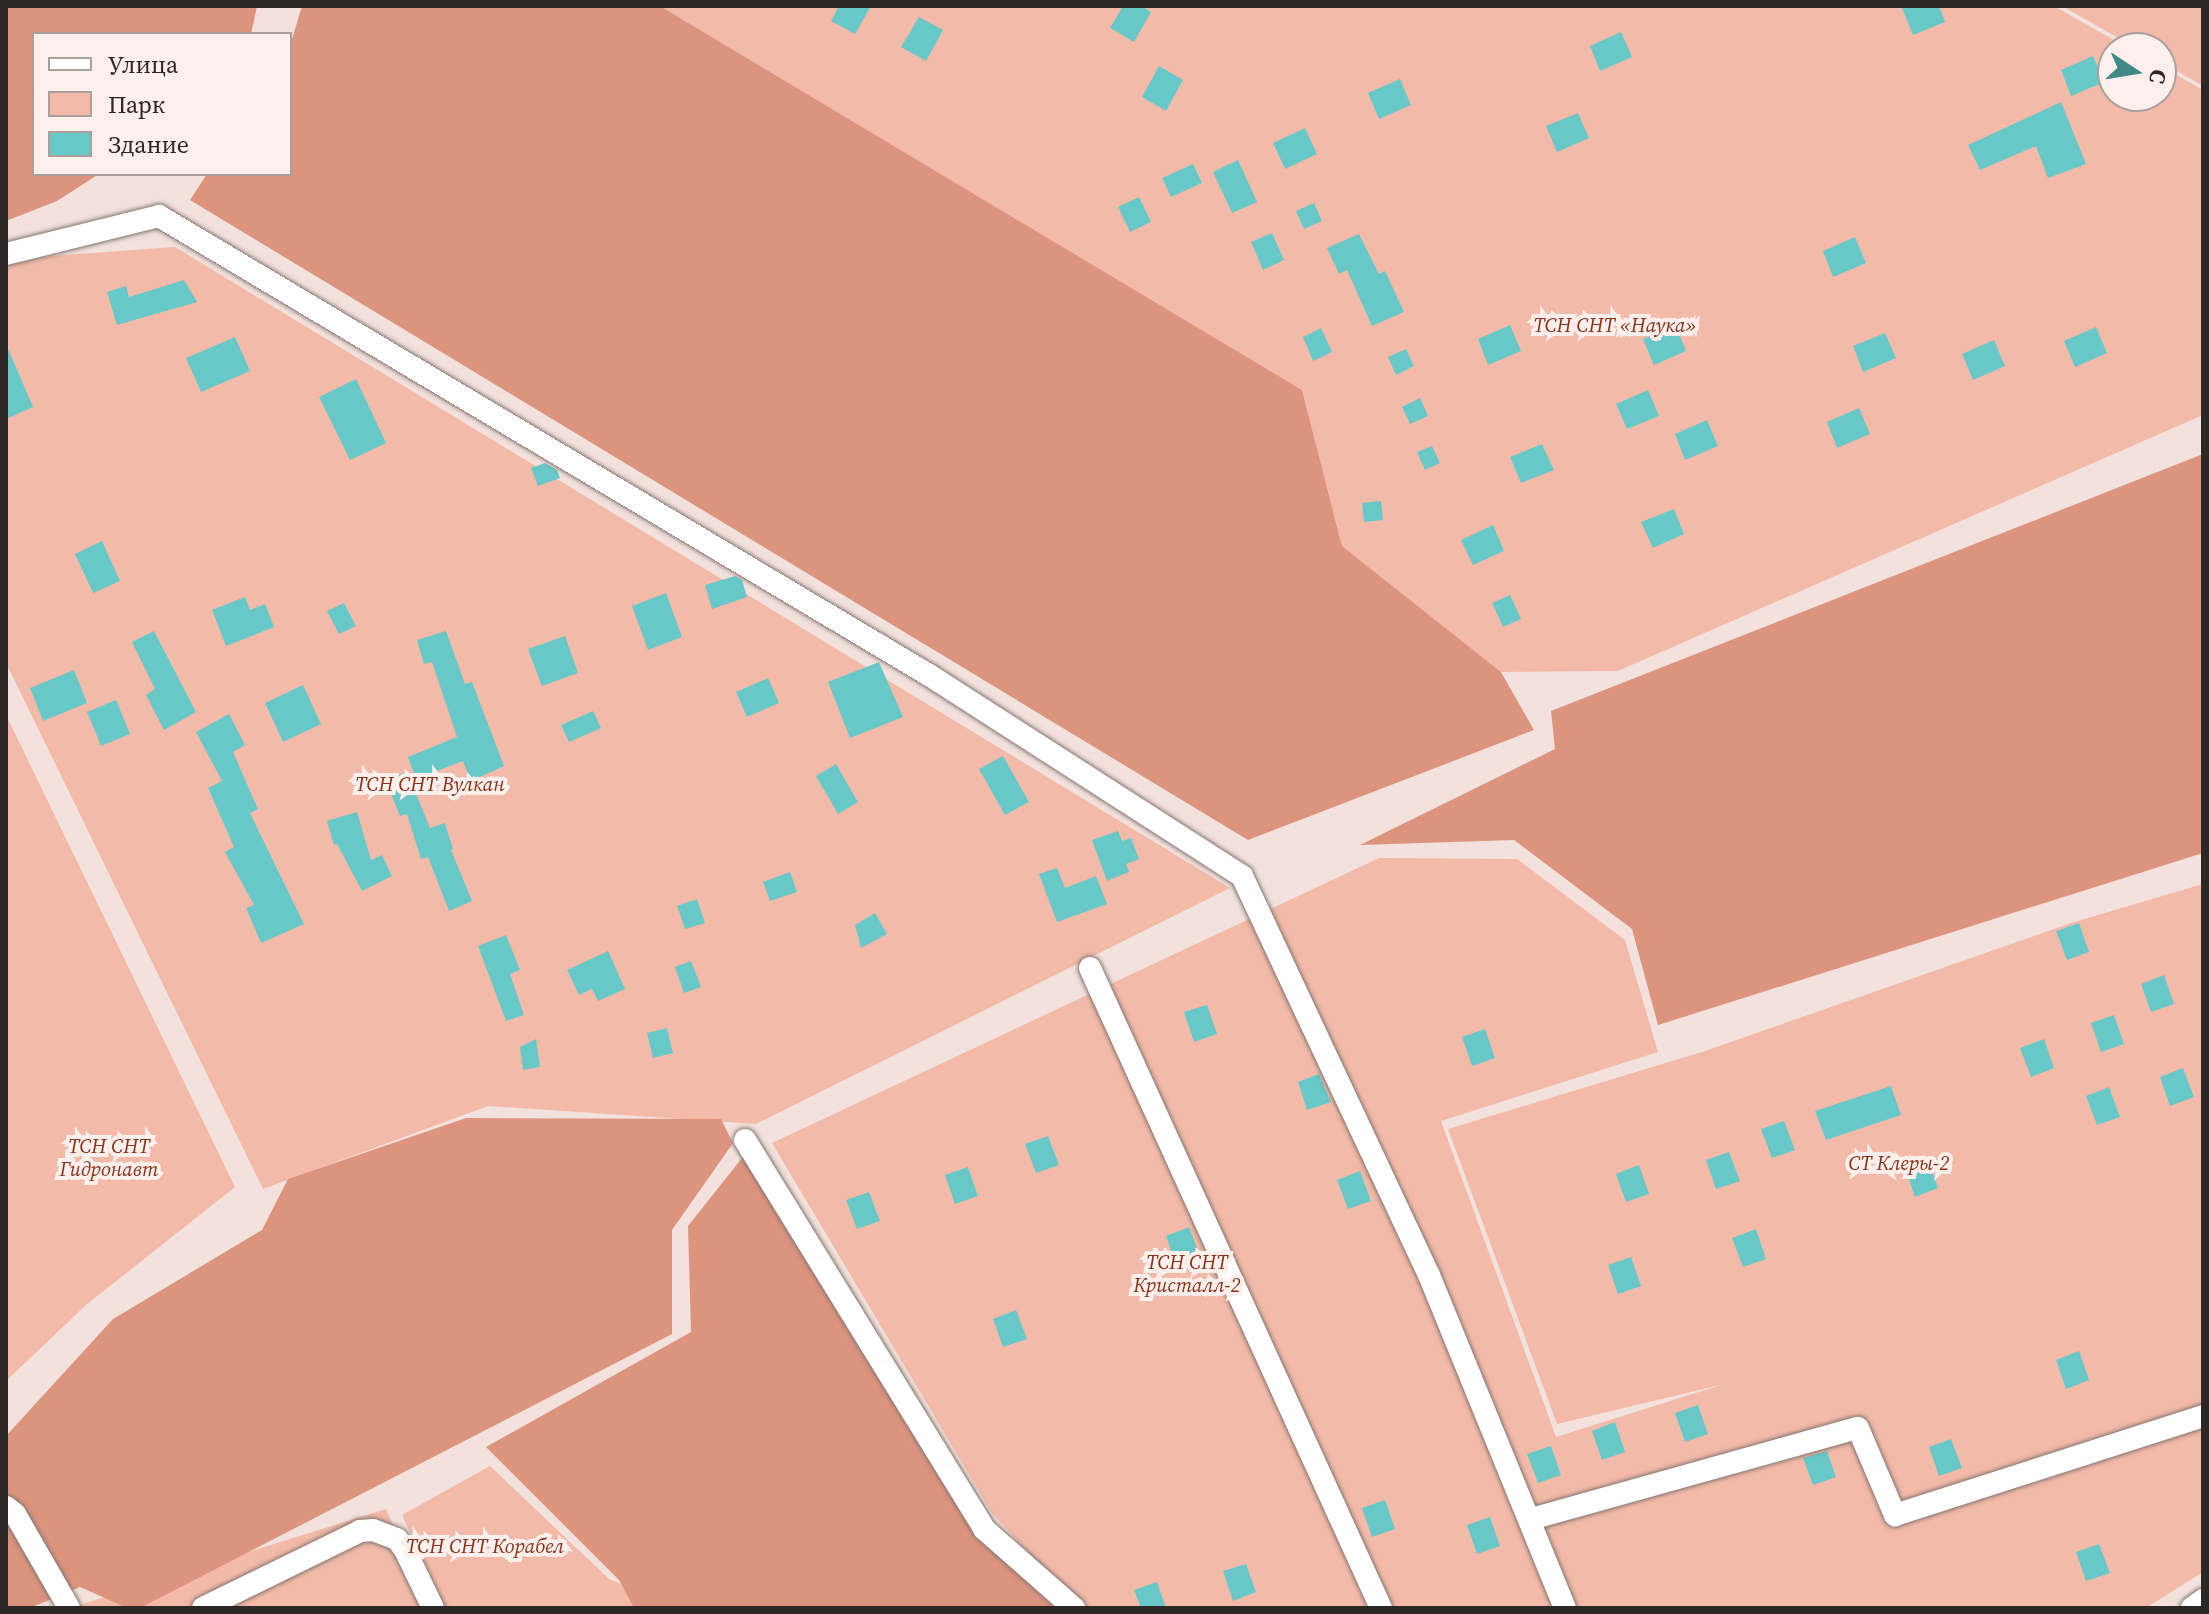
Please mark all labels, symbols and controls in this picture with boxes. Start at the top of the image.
legend [32,32,292,176]
north arrow [2097,32,2177,112]
text: Улица [108,48,178,81]
text: С [2142,67,2175,86]
text: Парк [108,88,165,121]
text: Здание [108,128,189,161]
park label: ТСН СНТ «Наука» [1533,313,1697,337]
park label: ТСН СНТ Вулкан [355,772,505,796]
park label: ТСН СНТ Гидронавт [60,1135,158,1182]
park label: СТ Клеры-2 [1849,1151,1949,1175]
park label: ТСН СНТ Кристалл-2 [1133,1250,1241,1297]
park label: ТСН СНТ Корабел [406,1534,564,1558]

